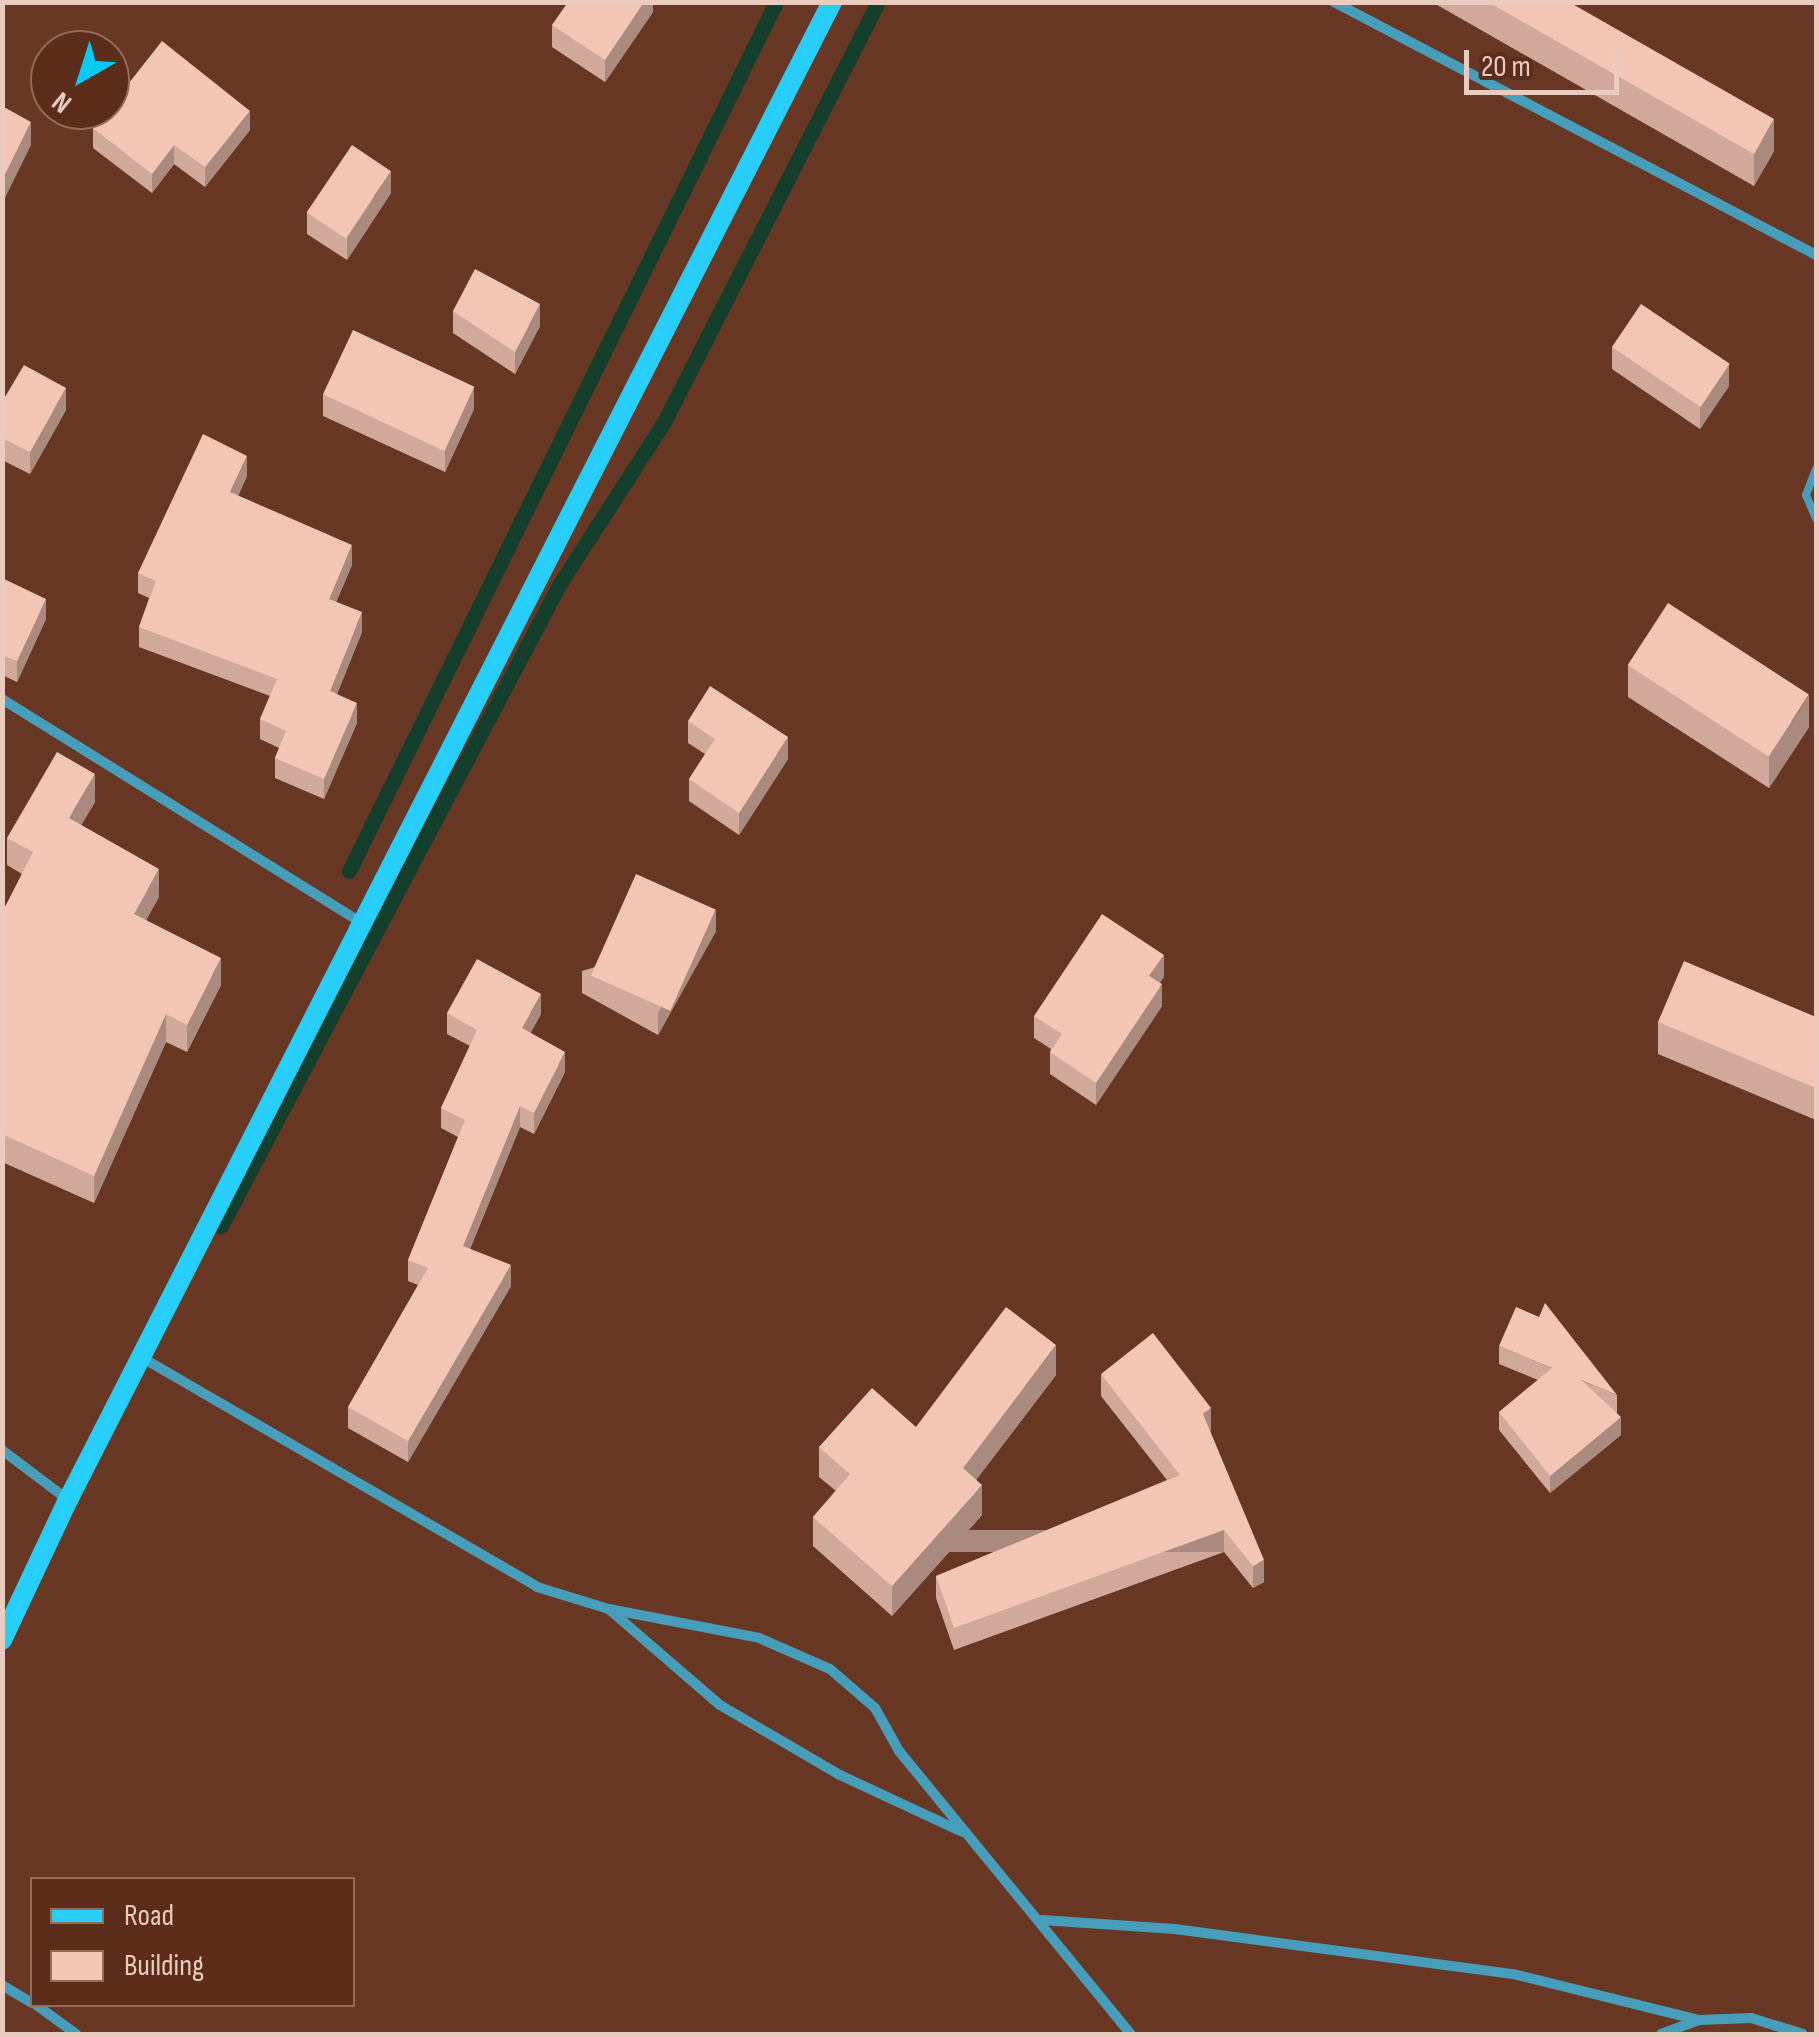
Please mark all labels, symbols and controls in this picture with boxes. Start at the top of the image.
north arrow [30,30,130,130]
scale bar [1469,30,1624,92]
text: 20 m [1481,49,1531,85]
text: N [46,85,78,120]
legend [30,1877,355,2007]
text: Road [124,1898,174,1934]
text: Building [124,1948,204,1984]

